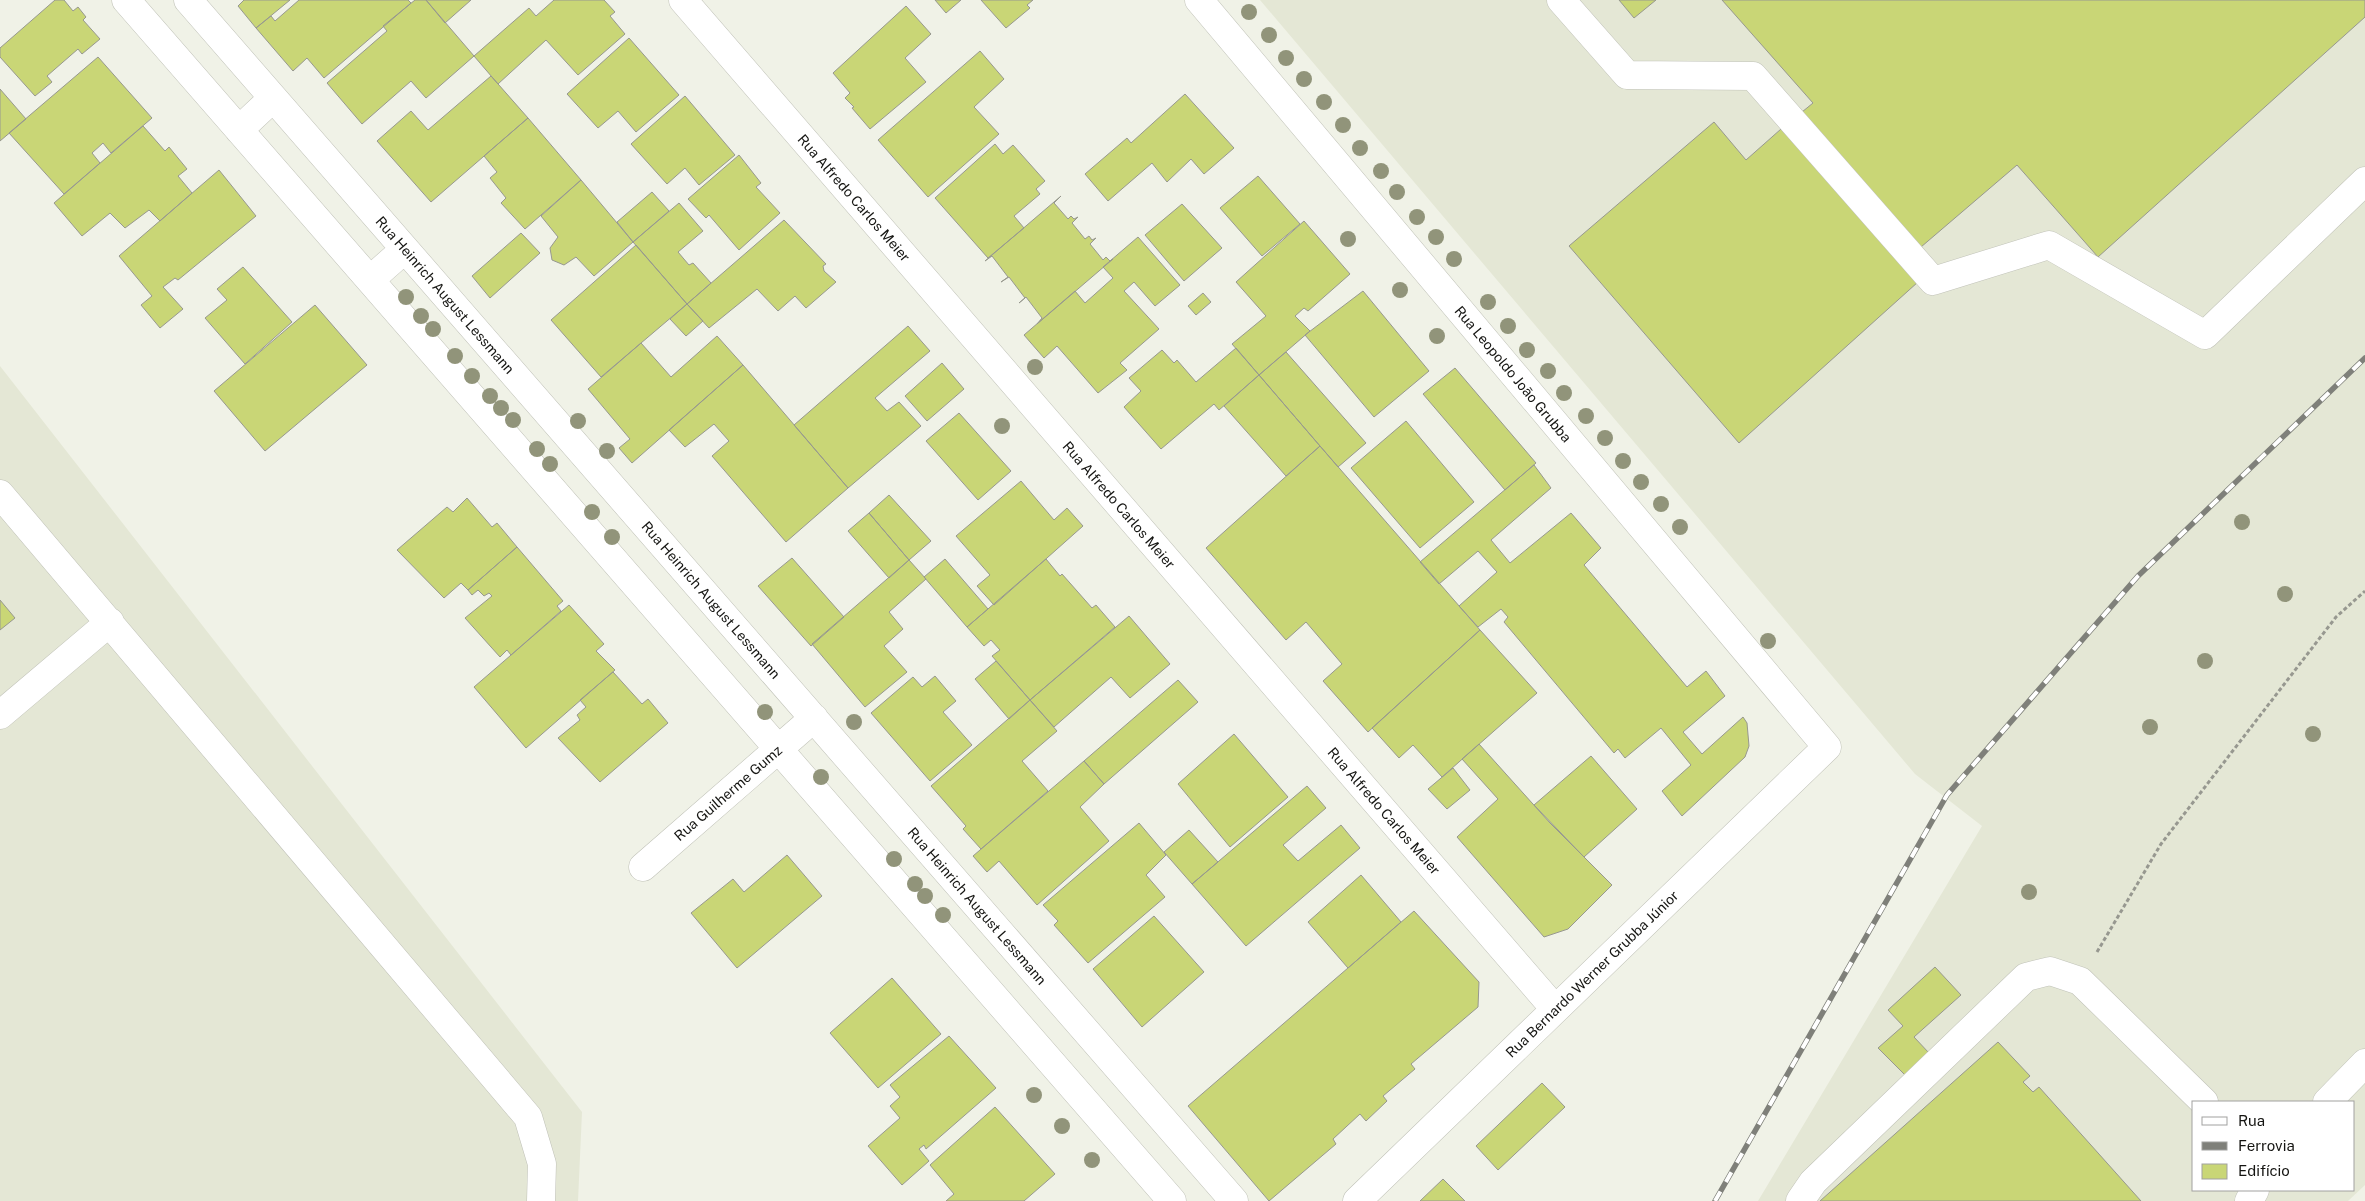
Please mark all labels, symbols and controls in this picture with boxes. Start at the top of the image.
street label: Rua Alfredo Carlos Meier [795,131,913,265]
street label: Rua Heinrich August Lessmann [372,213,518,377]
street label: Rua Leopoldo João Grubba [1451,303,1575,445]
street label: Rua Alfredo Carlos Meier [1060,438,1178,572]
street label: Rua Heinrich August Lessmann [638,518,784,682]
street label: Rua Guilherme Gumz [671,742,785,844]
street label: Rua Alfredo Carlos Meier [1325,744,1443,878]
street label: Rua Heinrich August Lessmann [904,824,1050,988]
street label: Rua Bernardo Werner Grubba Júnior [1503,887,1681,1061]
legend [2192,1101,2355,1191]
text: Rua [2238,1112,2265,1129]
text: Ferrovia [2238,1137,2295,1154]
text: Edifício [2238,1162,2290,1179]

